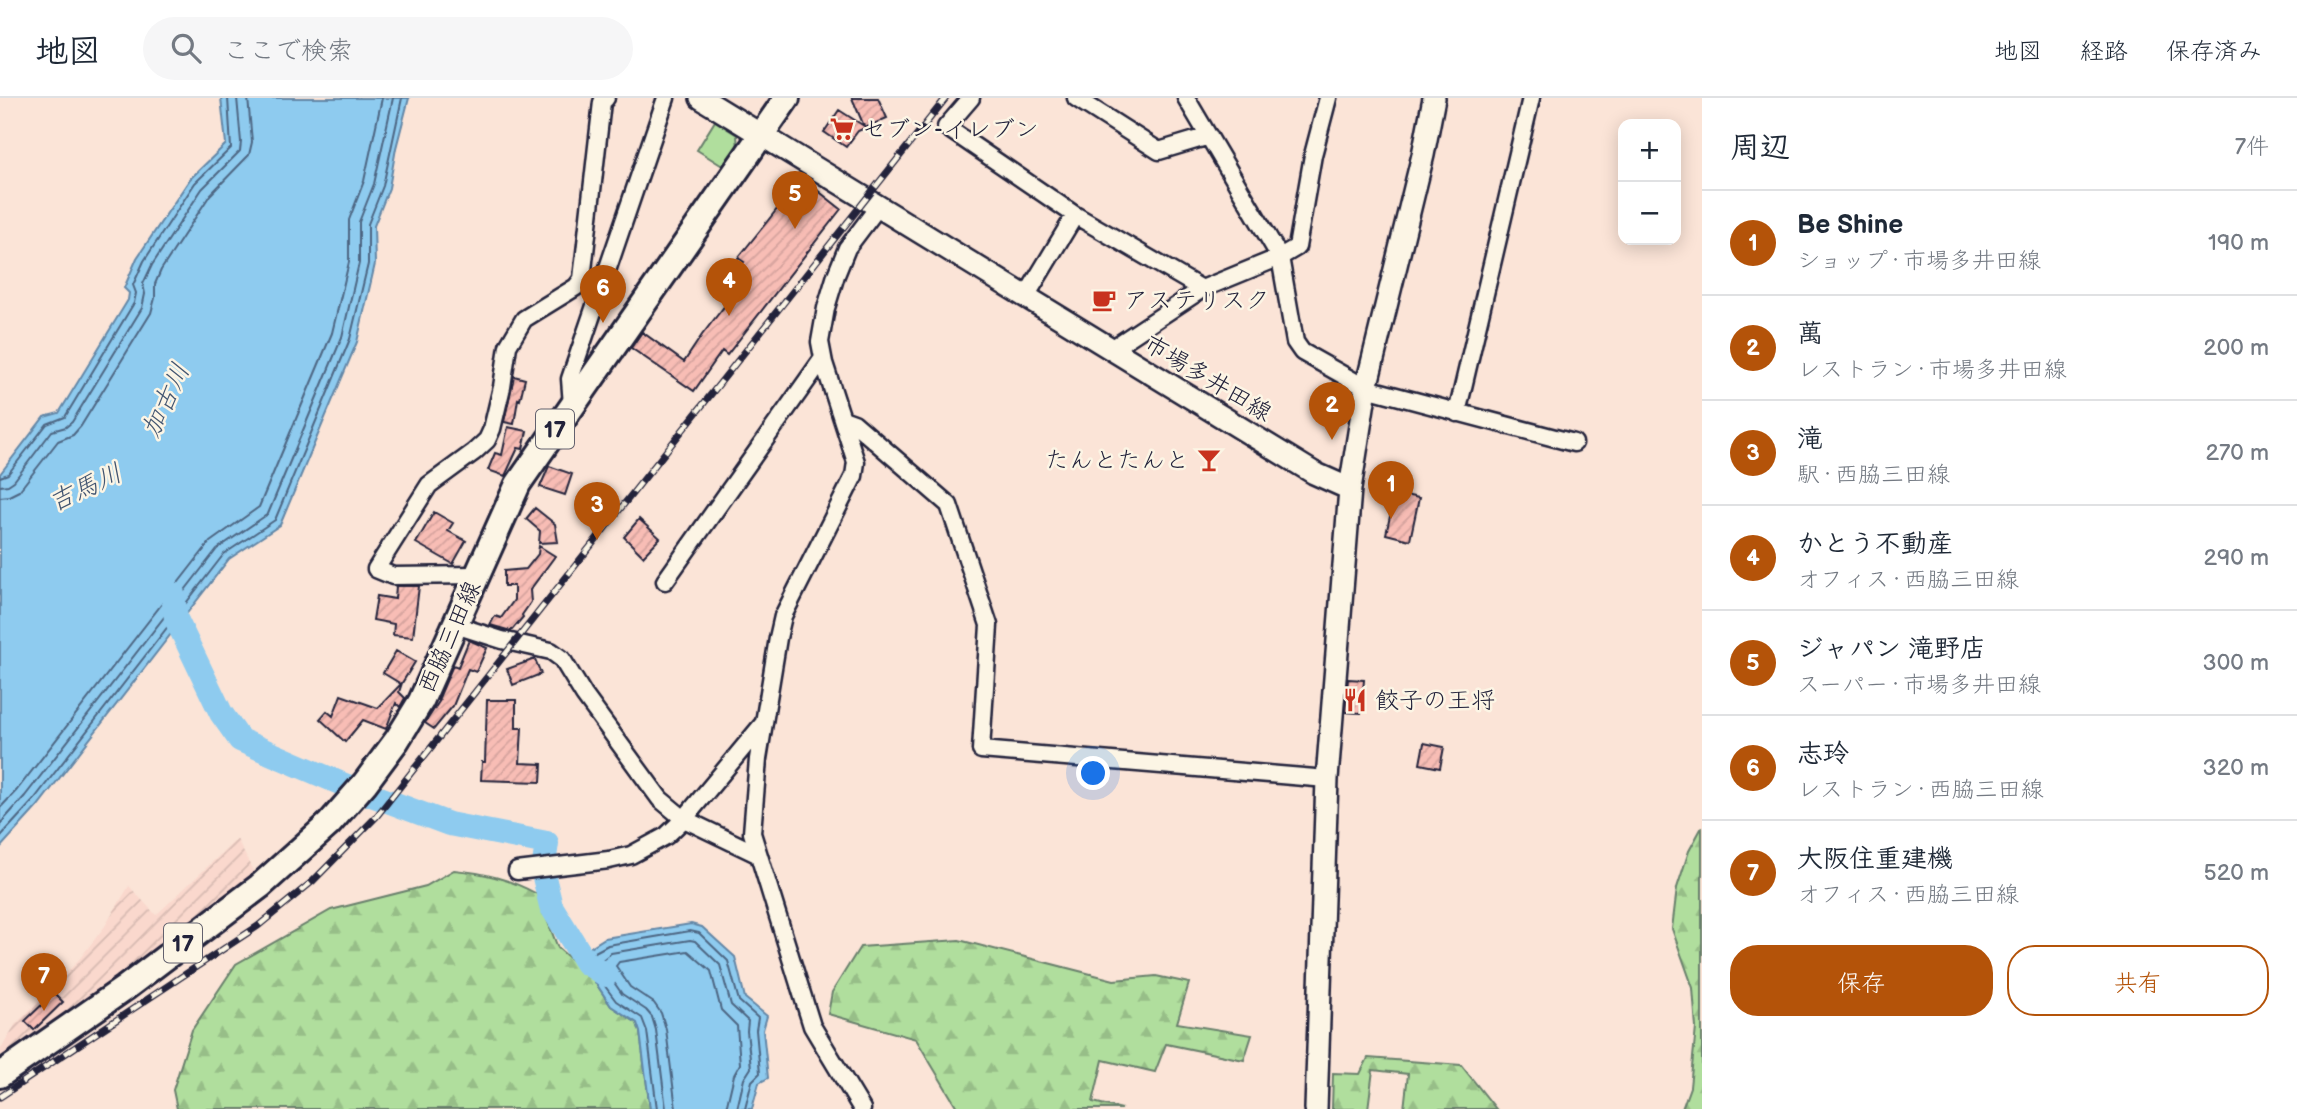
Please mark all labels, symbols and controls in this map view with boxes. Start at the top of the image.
search box [143,17,633,80]
icon: search [167,29,205,67]
text: 地図 [35,32,101,72]
text: ここで検索 [223,36,353,67]
text: 地図 [1994,37,2042,66]
text: 経路 [2080,37,2128,66]
text: 保存済み [2166,37,2262,66]
supermarket icon: セブン-イレブン [828,115,856,143]
place label: セブン-イレブン [862,115,1039,144]
map controls [1618,119,1681,245]
button: + [1618,119,1681,182]
text: 周辺 [1730,130,1790,166]
text: 7件 [2235,133,2269,161]
pin: 5 [772,171,818,229]
button: − [1618,182,1681,245]
text: Be Shine [1797,210,1903,241]
text: 1 [1748,229,1758,257]
text: 190 m [2208,229,2269,257]
text: ショップ · 市場多井田線 [1797,247,2041,275]
pin: 4 [706,258,752,316]
pin: 6 [580,265,626,323]
cafe icon: アステリスク [1090,286,1118,314]
place label: アステリスク [1124,286,1269,315]
text: 萬 [1797,319,1823,350]
street label: 市場多井田線 [1139,329,1277,428]
text: 2 [1746,334,1760,362]
text: 200 m [2203,334,2269,362]
text: レストラン · 市場多井田線 [1797,356,2067,384]
water label: 加古川 [136,359,197,443]
pin: 2 [1309,382,1355,440]
road number: 17 [536,410,574,448]
text: 滝 [1797,424,1823,455]
text: 3 [1746,439,1760,467]
text: 270 m [2205,439,2269,467]
place label: たんとたんと [1045,446,1189,475]
bar icon: たんとたんと [1195,446,1223,474]
water label: 吉馬川 [44,458,128,519]
pin: 1 [1368,461,1414,519]
text: 駅 · 西脇三田線 [1797,461,1950,489]
pin: 3 [574,482,620,540]
text: かとう不動産 [1797,529,1953,560]
text: 4 [1746,544,1760,572]
text: 290 m [2203,544,2269,572]
text: オフィス · 西脇三田線 [1797,566,2019,594]
street label: 西脇三田線 [412,576,487,698]
text: ジャパン 滝野店 [1797,634,1986,665]
text: 5 [1746,649,1760,677]
text: 300 m [2203,649,2269,677]
text: スーパー · 市場多井田線 [1797,671,2041,699]
restaurant icon: 餃子の王将 [1341,686,1369,714]
place label: 餃子の王将 [1375,686,1495,715]
text: 志玲 [1797,739,1849,770]
text: 6 [1746,754,1760,782]
text: 320 m [2203,754,2269,782]
your location [1076,756,1110,790]
text: レストラン · 西脇三田線 [1797,776,2044,804]
text: 大阪住重建機 [1797,844,1953,875]
text: 7 [1747,859,1759,887]
text: 520 m [2203,859,2269,887]
text: オフィス · 西脇三田線 [1797,881,2019,909]
road number: 17 [164,923,202,962]
button: 保存 [1730,945,1993,1016]
button: 共有 [2007,945,2269,1016]
pin: 7 [21,953,67,1011]

